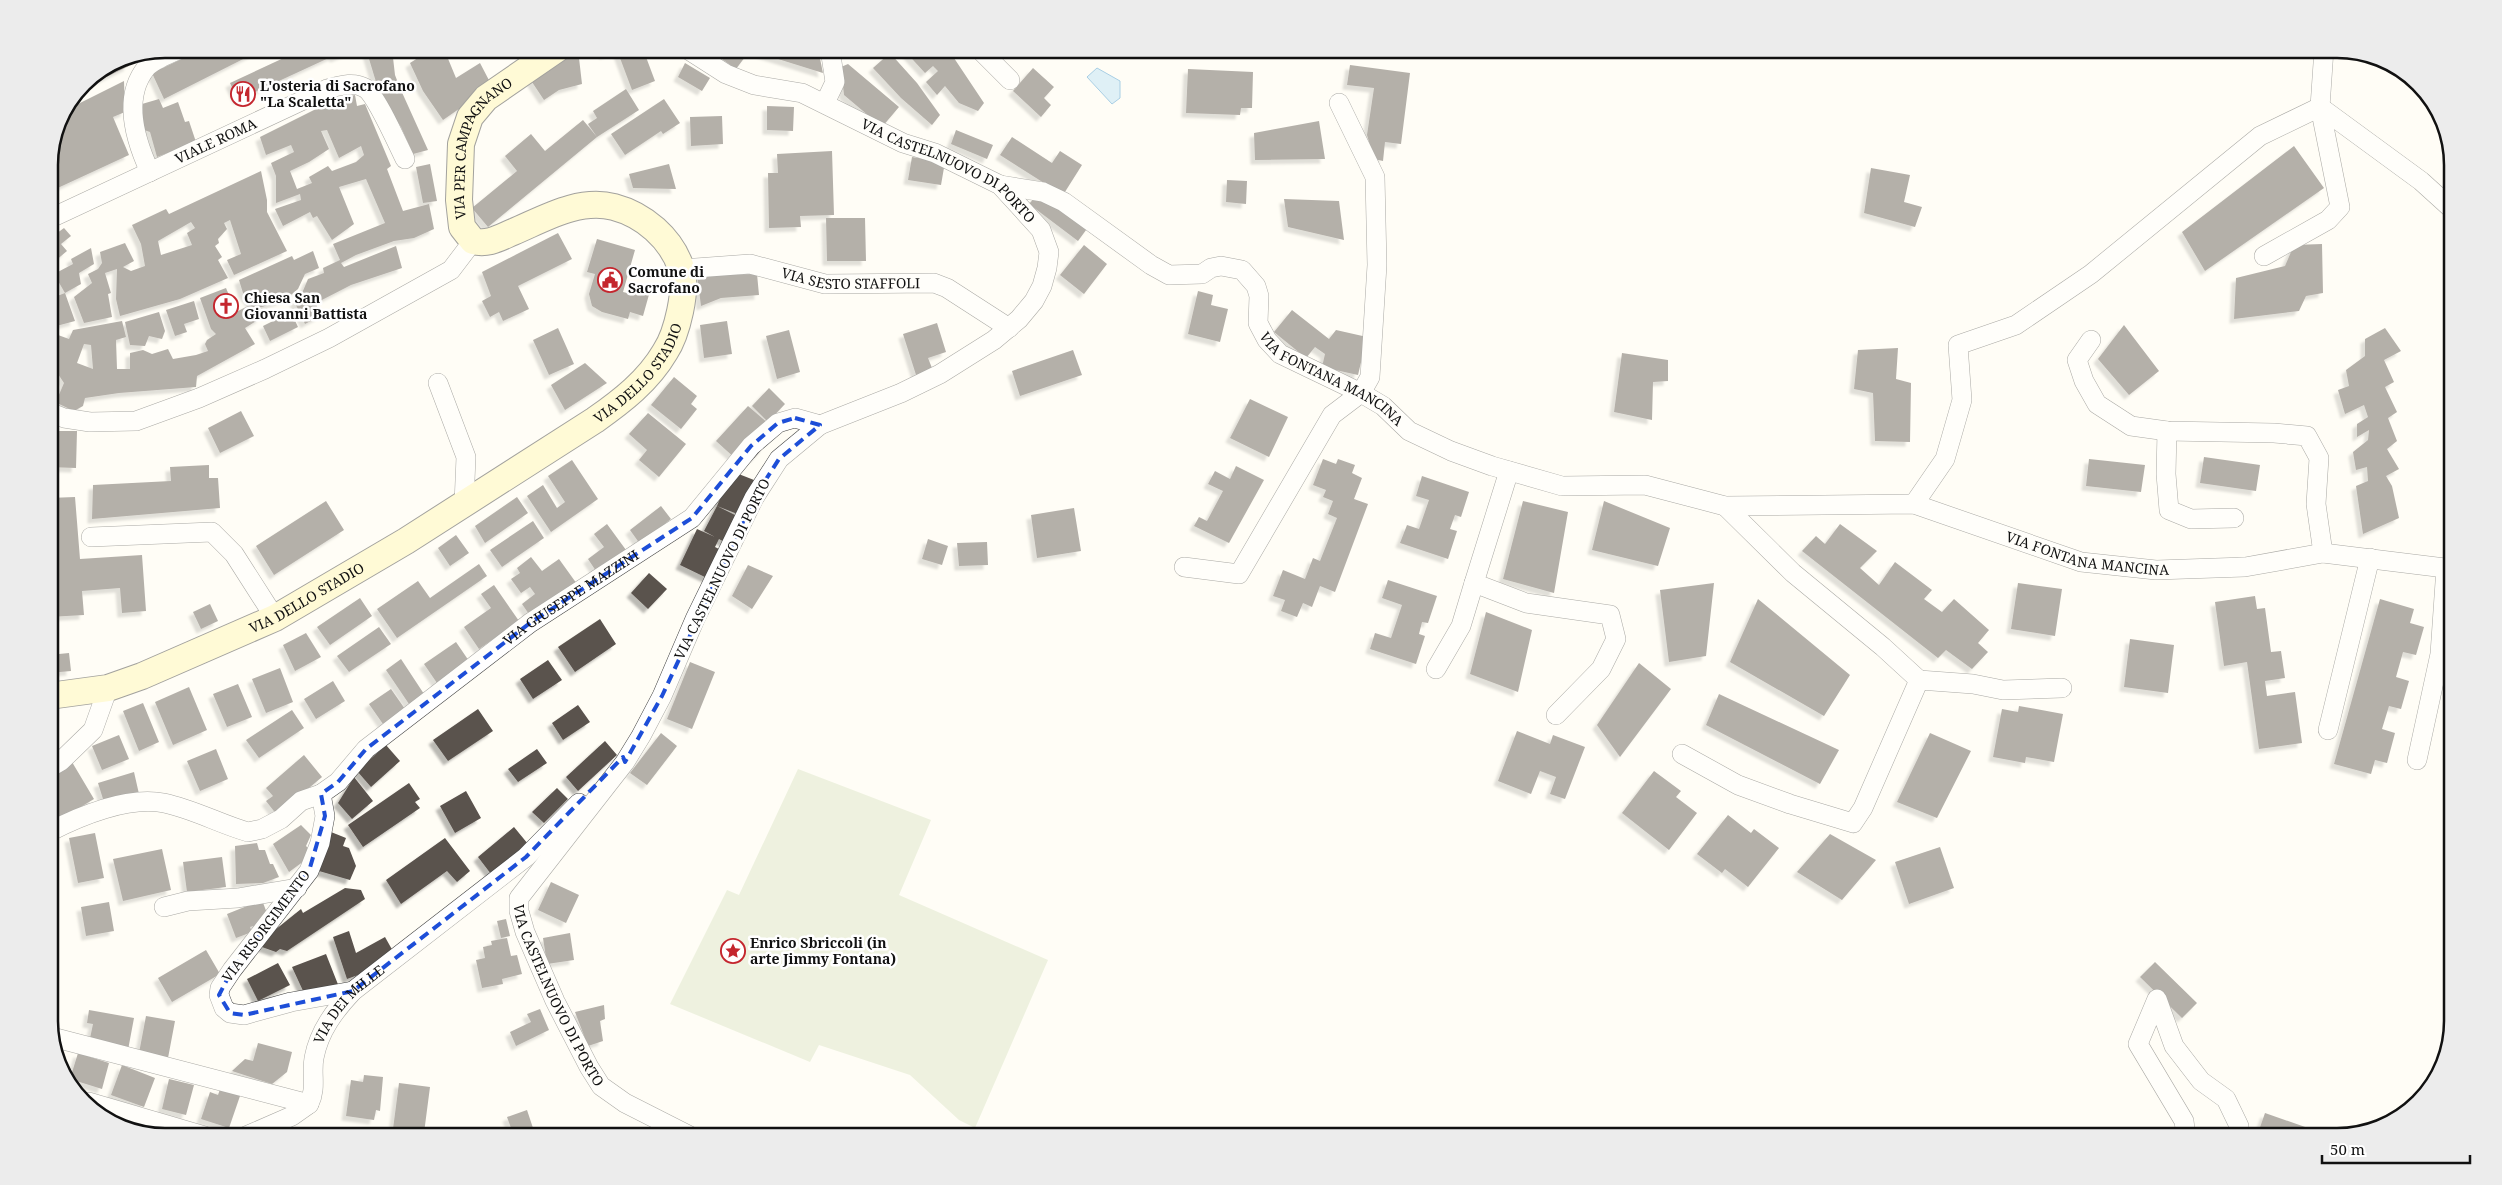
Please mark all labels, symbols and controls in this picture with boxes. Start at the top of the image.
street label: VIA PER CAMPAGNANO [449,73,516,220]
place label: L'osteria di Sacrofano "La Scaletta" [260,76,415,111]
restaurant icon: L'osteria di Sacrofano "La Scaletta" [230,81,256,107]
street label: VIALE ROMA [172,113,259,168]
street label: VIA CASTELNUOVO DI PORTO [858,114,1040,227]
place label: Comune di Sacrofano [628,262,704,297]
street label: VIA SESTO STAFFOLI [779,263,920,293]
public building icon: Comune di Sacrofano [597,267,623,293]
place label: Chiesa San Giovanni Battista [244,288,367,323]
church icon: Chiesa San Giovanni Battista [213,293,239,319]
street label: VIA DELLO STADIO [589,320,686,427]
street label: VIA FONTANA MANCINA [1255,328,1408,430]
street label: VIA CASTELNUOVO DI PORTO [669,475,774,663]
street label: VIA FONTANA MANCINA [2003,527,2169,579]
street label: VIA GIUSEPPE MAZZINI [499,545,642,649]
street label: VIA DELLO STADIO [246,558,367,637]
street label: VIA RISORGIMENTO [217,866,314,986]
street label: VIA CASTELNUOVO DI PORTO [510,904,609,1090]
place label: Enrico Sbriccoli (in arte Jimmy Fontana) [750,933,896,968]
place icon: Enrico Sbriccoli (in arte Jimmy Fontana) [720,938,746,964]
street label: VIA DEI MILLE [309,960,388,1046]
scale bar [2322,1132,2470,1164]
text: 50 m [2330,1139,2365,1159]

